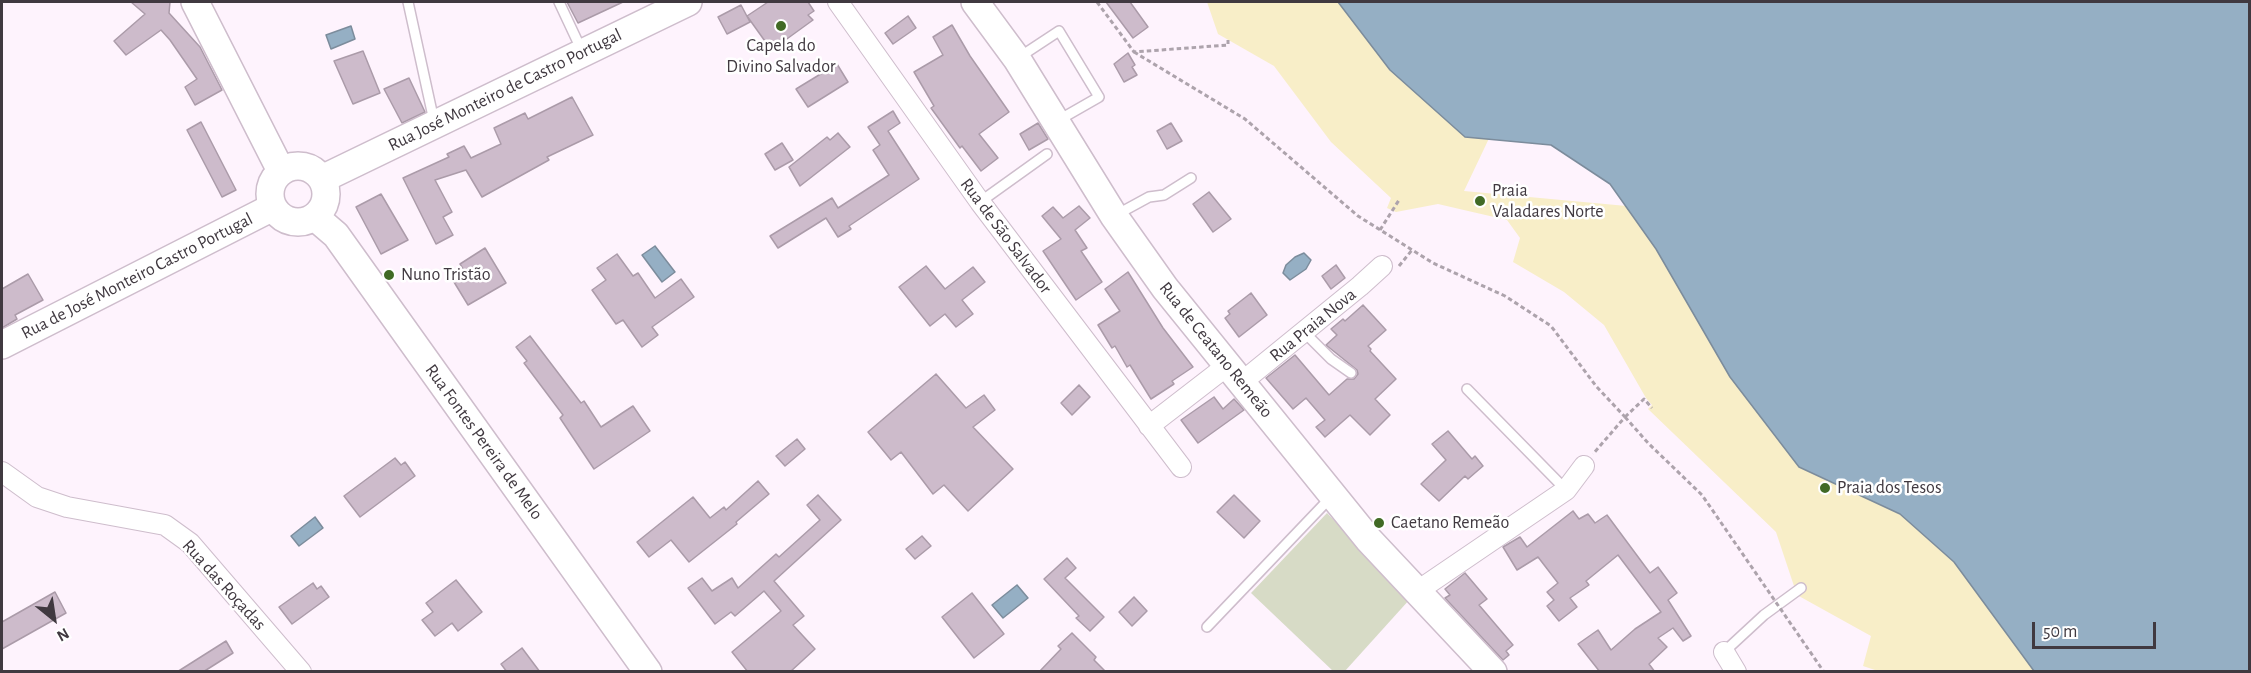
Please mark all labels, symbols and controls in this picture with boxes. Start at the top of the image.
marker: Capela do Divino Salvador [774,19,788,33]
street label: Rua José Monteiro de Castro Portugal [385,24,625,156]
place label: Capela do Divino Salvador [726,35,836,78]
street label: Rua de São Salvador [955,174,1057,298]
place label: Praia Valadares Norte [1492,180,1604,222]
marker: Praia Valadares Norte [1473,194,1487,208]
street label: Rua de José Monteiro Castro Portugal [18,208,256,344]
place label: Nuno Tristão [401,264,491,286]
marker: Nuno Tristão [382,268,396,282]
street label: Rua de Ceatano Remeão [1155,278,1277,422]
street label: Rua Praia Nova [1265,284,1361,366]
street label: Rua Fontes Pereira de Melo [420,360,548,524]
place label: Praia dos Tesos [1837,477,1942,499]
marker: Praia dos Tesos [1818,481,1832,495]
place label: Caetano Remeão [1391,512,1509,534]
marker: Caetano Remeão [1372,516,1386,530]
street label: Rua das Roçadas [178,535,270,635]
north arrow [24,589,84,649]
scale bar [2035,610,2160,648]
text: 50 m [2043,623,2077,641]
text: N [54,625,72,644]

